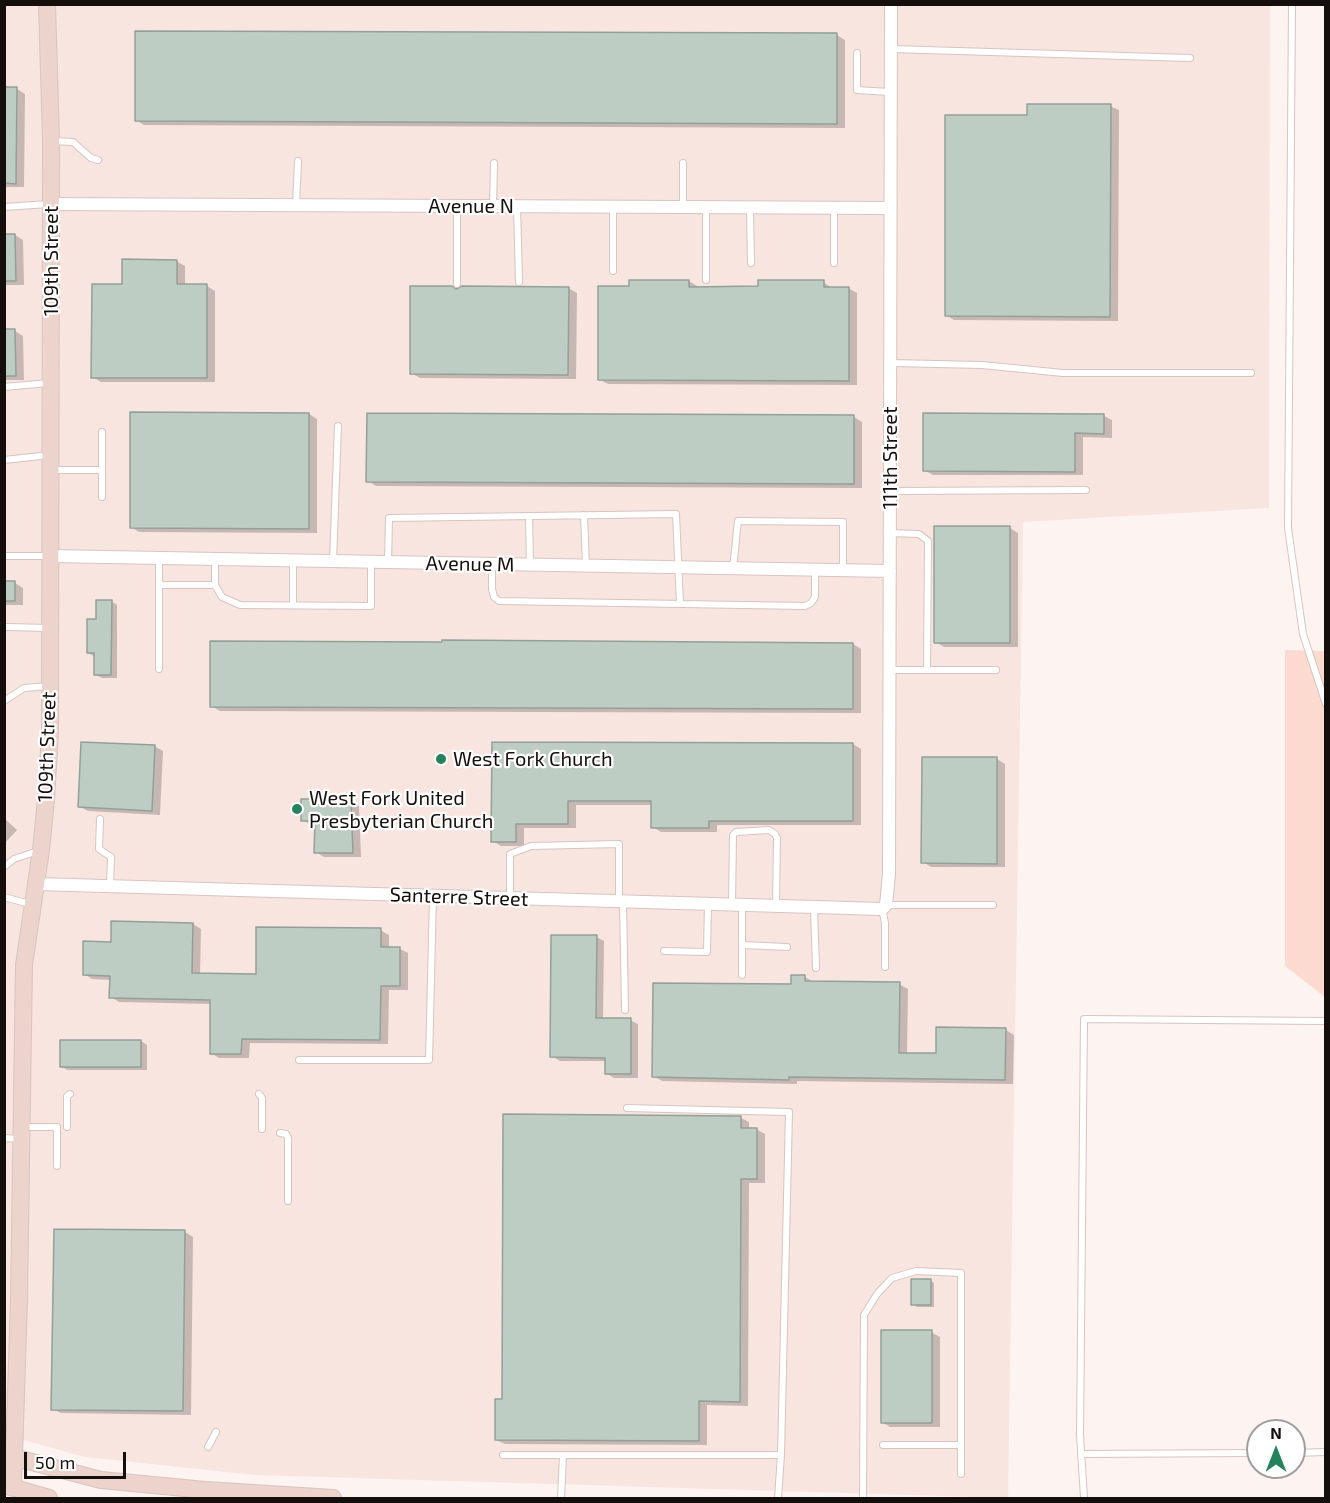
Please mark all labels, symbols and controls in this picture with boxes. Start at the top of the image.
street label: Avenue N [428,194,514,218]
street label: 109th Street [39,206,63,316]
street label: 111th Street [878,406,902,510]
street label: Avenue M [425,551,515,577]
street label: 109th Street [33,691,61,803]
place label: West Fork Church [453,747,613,771]
marker: West Fork Church [434,752,448,766]
place label: West Fork United Presbyterian Church [309,786,493,833]
marker: West Fork United Presbyterian Church [290,802,304,816]
street label: Santerre Street [389,883,529,911]
north arrow [1246,1419,1306,1479]
text: N [1270,1423,1282,1442]
scale bar [27,1440,129,1478]
text: 50 m [35,1451,75,1473]

